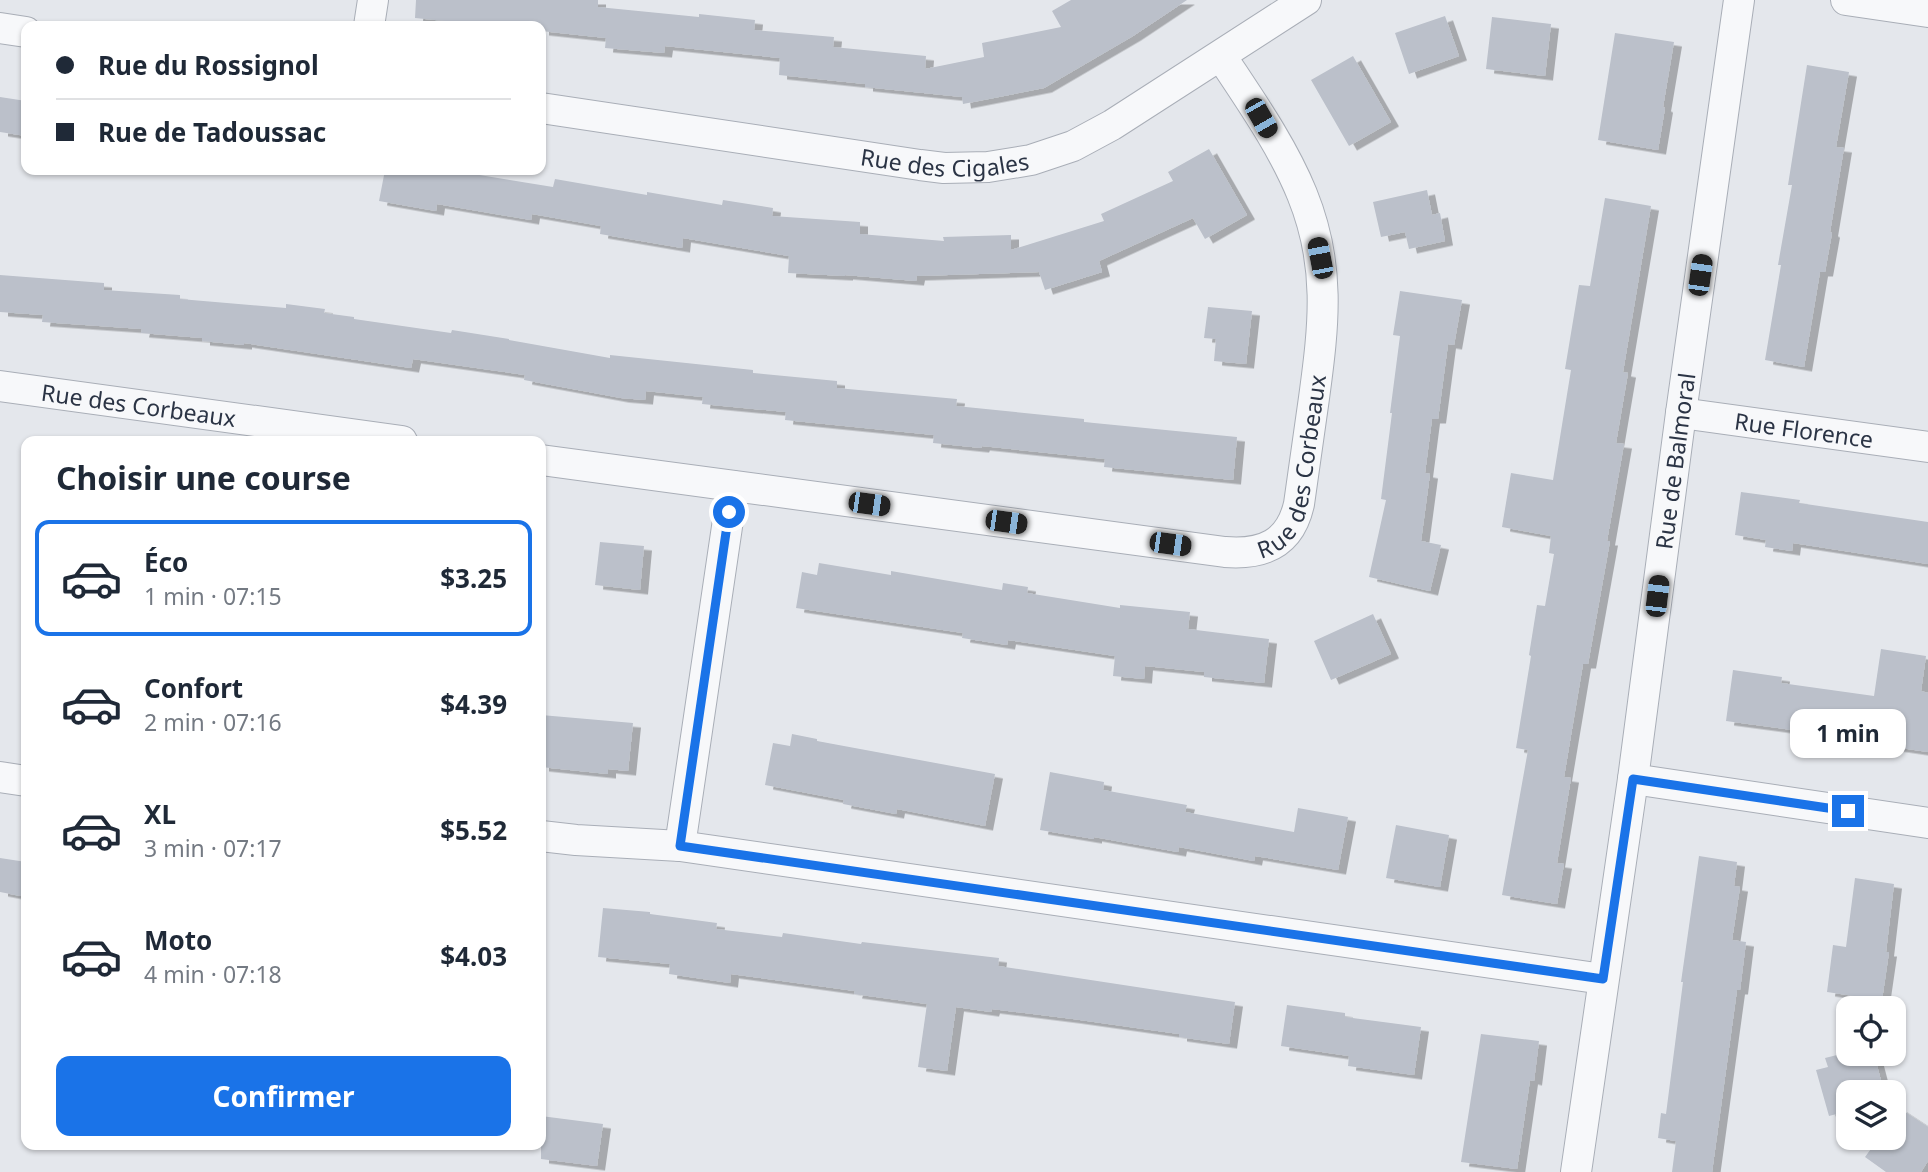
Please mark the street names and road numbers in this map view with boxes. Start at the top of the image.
street label: Rue des Cigales [858,140,1031,184]
street label: Rue de Balmoral [1647,371,1702,551]
street label: Rue des Corbeaux [1252,373,1333,566]
street label: Rue des Corbeaux [39,376,238,434]
street label: Rue Florence [1733,405,1875,455]

